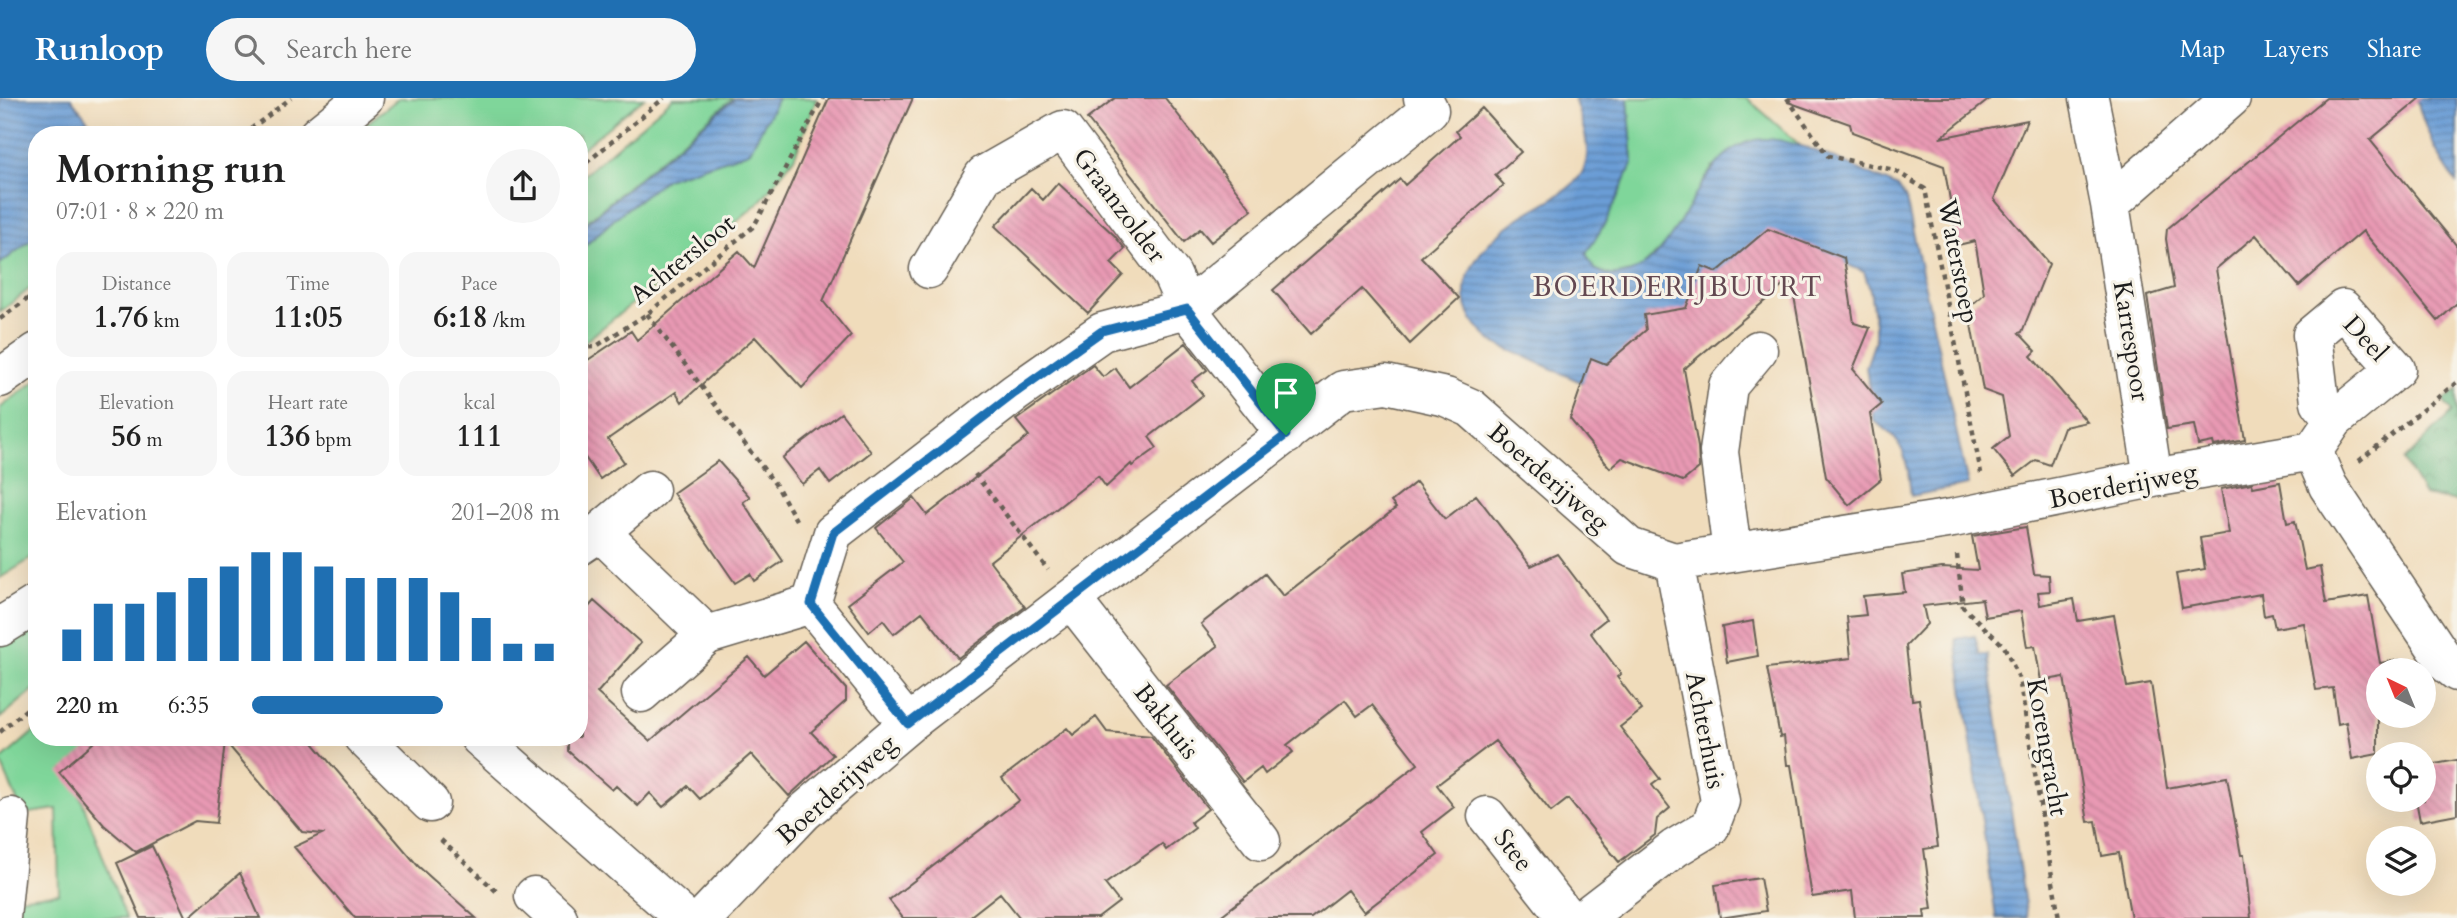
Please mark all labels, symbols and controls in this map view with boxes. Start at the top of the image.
search box [206,18,696,81]
text: Runloop [35,27,164,72]
icon: search [230,30,268,68]
text: Search here [286,32,412,67]
text: Map [2180,33,2226,66]
text: Layers [2264,33,2329,66]
text: Share [2367,33,2422,66]
street label: Graanzolder [1065,141,1174,270]
text: Morning run [56,144,286,196]
button: share [486,149,560,223]
street label: Waterstoep [1929,195,1988,326]
text: 07:01 · 8 × 220 m [56,196,224,227]
street label: Achtersloot [622,206,742,313]
district label: BOERDERIJBUURT [1532,268,1824,306]
text: Distance [102,271,171,297]
text: Time [286,271,330,297]
text: Pace [461,271,498,297]
street label: Karrespoor [2105,278,2158,404]
text: 1.76 [94,297,148,338]
text: 11:05 [273,297,343,338]
text: 6:18 [433,297,488,338]
text: km [148,308,180,334]
text: /km [488,308,525,334]
street label: Deel [2335,308,2396,369]
pin [1256,363,1316,435]
icon: arrive [1267,374,1305,412]
text: Elevation [99,390,174,416]
text: Heart rate [268,390,348,416]
text: kcal [463,390,495,416]
street label: Boerderijweg [1481,415,1617,540]
text: 56 [111,416,141,457]
text: 136 [264,416,310,457]
text: 111 [456,416,502,457]
text: m [141,427,163,453]
text: bpm [310,427,352,453]
street label: Boerderijweg [2046,454,2200,517]
text: Elevation [56,497,147,528]
text: 201–208 m [451,497,560,528]
north arrow [2366,658,2436,728]
map controls [2366,658,2436,896]
street label: Achterhuis [1677,669,1734,792]
street label: Bakhuis [1126,676,1207,767]
street label: Korengracht [2018,676,2077,819]
text: 220 m [56,690,119,721]
text: 6:35 [168,690,209,721]
street label: Boerderijweg [769,726,904,853]
button: locate [2366,742,2436,812]
street label: Stee [1486,822,1541,879]
button: layers [2366,826,2436,896]

